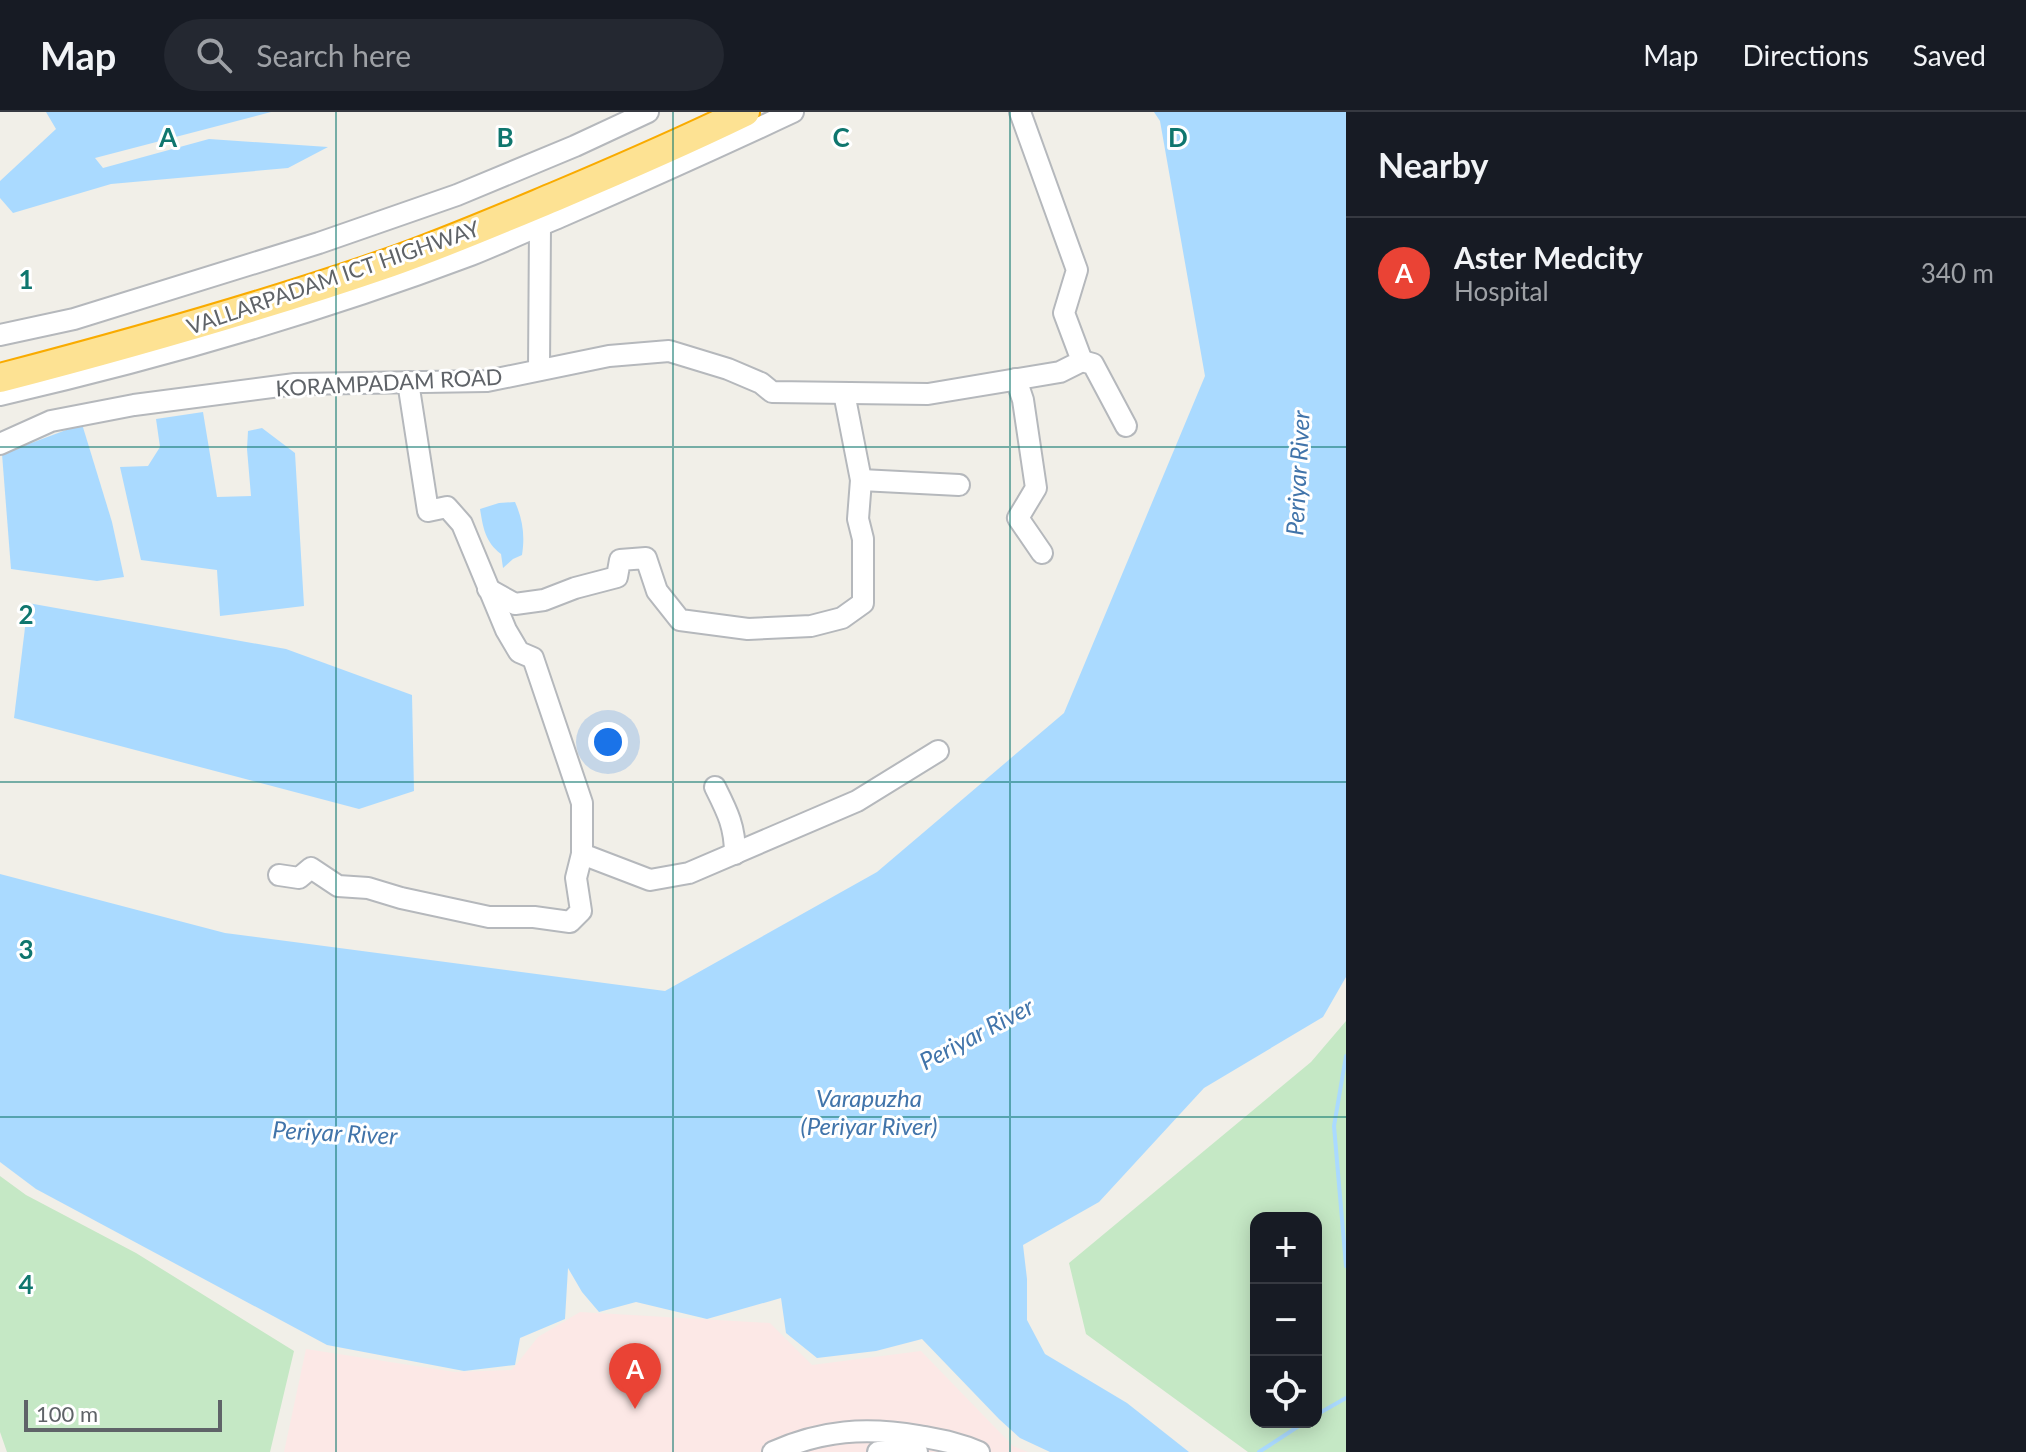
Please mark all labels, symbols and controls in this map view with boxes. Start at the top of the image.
search box [164,19,724,91]
text: Map [40,32,116,78]
icon: search [192,33,236,77]
text: Search here [256,37,411,73]
text: Map [1643,38,1698,72]
text: Directions [1742,38,1869,72]
text: Saved [1913,38,1986,72]
text: A [158,121,178,153]
text: B [496,121,514,153]
text: C [832,121,850,153]
text: D [1168,121,1188,153]
text: Nearby [1378,144,1489,185]
street label: VALLARPADAM ICT HIGHWAY [183,214,483,340]
text: Aster Medcity [1454,239,1643,275]
text: A [1395,257,1413,289]
text: 340 m [1921,257,1994,289]
text: 1 [18,263,34,295]
text: Hospital [1454,275,1549,307]
street label: KORAMPADAM ROAD [275,363,503,401]
water label: Periyar River [1279,409,1315,536]
text: 2 [18,598,34,630]
your location [588,722,628,762]
text: 3 [18,933,34,965]
water label: Periyar River [914,990,1039,1075]
water label: Varapuzha (Periyar River) [800,1083,938,1140]
water label: Periyar River [272,1114,399,1150]
map controls [1250,1212,1322,1428]
button: + [1250,1212,1322,1284]
text: 4 [18,1268,34,1300]
button: − [1250,1284,1322,1356]
pin: A [609,1343,661,1409]
button: locate [1250,1356,1322,1428]
scale bar [24,1396,222,1432]
text: 100 m [36,1400,98,1427]

